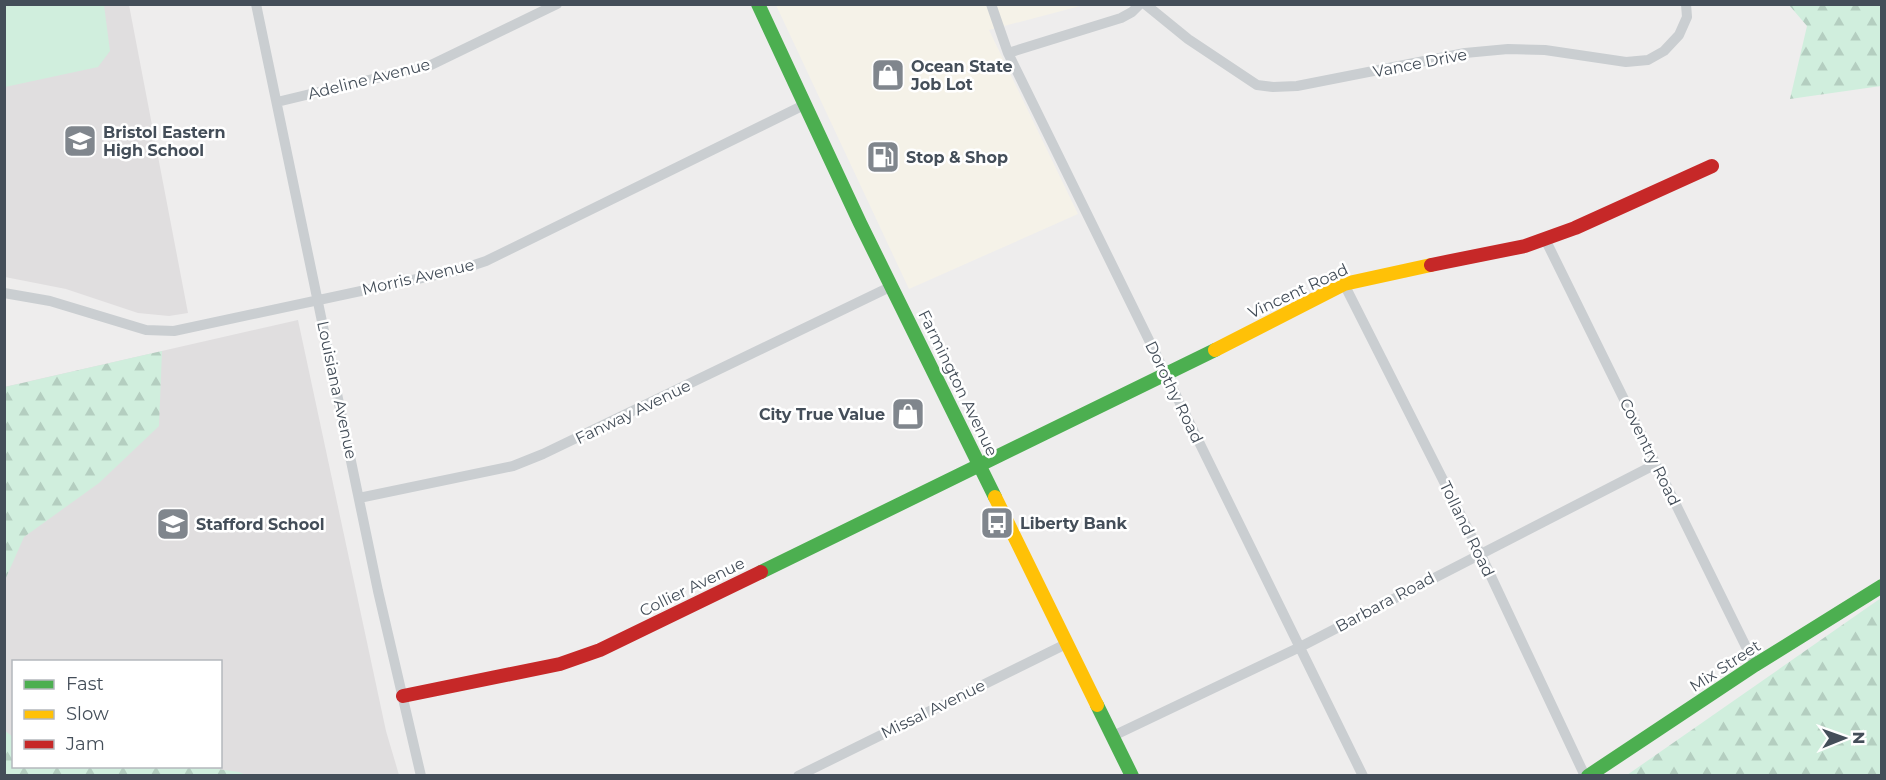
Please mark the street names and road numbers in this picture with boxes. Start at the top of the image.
street label: Vance Drive [1371,45,1469,81]
street label: Adeline Avenue [306,55,432,103]
street label: Morris Avenue [360,255,476,299]
street label: Vincent Road [1245,260,1351,322]
street label: Farmington Avenue [914,307,1002,459]
street label: Louisiana Avenue [313,319,361,461]
street label: Dorothy Road [1141,338,1207,446]
street label: Fanway Avenue [572,376,694,448]
street label: Coventry Road [1616,395,1684,509]
street label: Tolland Road [1436,478,1498,580]
street label: Collier Avenue [636,553,748,621]
street label: Barbara Road [1332,568,1438,636]
street label: Mix Street [1686,636,1764,696]
street label: Missal Avenue [878,676,988,742]

